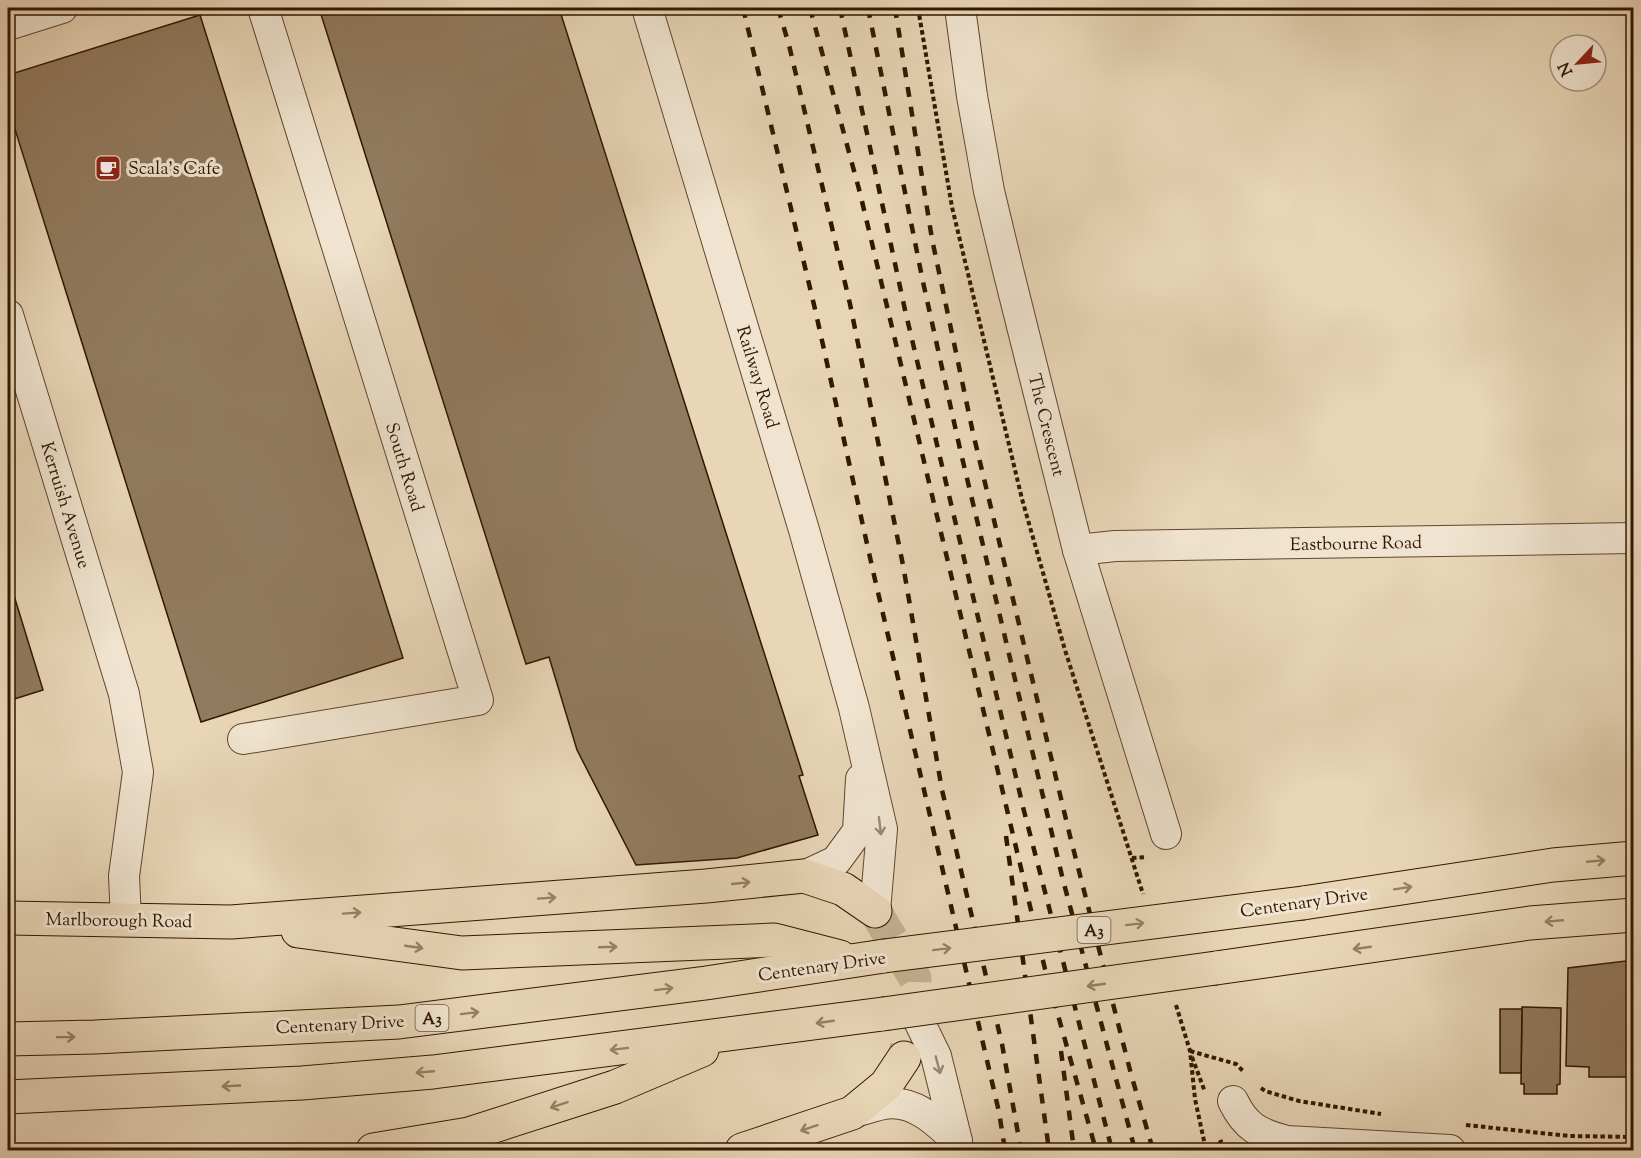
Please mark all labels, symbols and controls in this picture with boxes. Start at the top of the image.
north arrow [1548,33,1608,93]
text: N [1554,57,1580,79]
cafe icon: Scala’s Cafe [93,153,123,183]
place label: Scala’s Cafe [128,157,220,183]
street label: Railway Road [728,323,784,432]
street label: The Crescent [1020,371,1070,480]
street label: South Road [377,420,429,515]
street label: Kerruish Avenue [32,439,96,572]
street label: Eastbourne Road [1290,531,1422,559]
one-way arrow [875,816,886,835]
one-way arrow [1585,855,1605,866]
one-way arrow [730,877,750,888]
street label: Centenary Drive [1239,882,1370,926]
one-way arrow [1392,883,1412,894]
one-way arrow [536,893,556,904]
one-way arrow [342,907,362,918]
street label: Marlborough Road [45,908,193,936]
one-way arrow [1545,916,1565,927]
road number: A3 [1078,917,1110,943]
one-way arrow [1125,919,1145,930]
one-way arrow [403,941,423,952]
one-way arrow [598,941,618,953]
one-way arrow [1352,942,1372,953]
one-way arrow [931,943,951,954]
street label: Centenary Drive [757,946,888,990]
one-way arrow [1087,979,1106,990]
one-way arrow [653,983,673,994]
road number: A3 [416,1005,448,1031]
one-way arrow [460,1007,479,1018]
street label: Centenary Drive [275,1010,405,1042]
one-way arrow [816,1017,836,1028]
one-way arrow [55,1032,75,1043]
one-way arrow [609,1043,629,1054]
one-way arrow [932,1055,944,1074]
one-way arrow [416,1067,436,1078]
one-way arrow [221,1081,241,1092]
one-way arrow [550,1100,569,1111]
one-way arrow [800,1123,819,1134]

